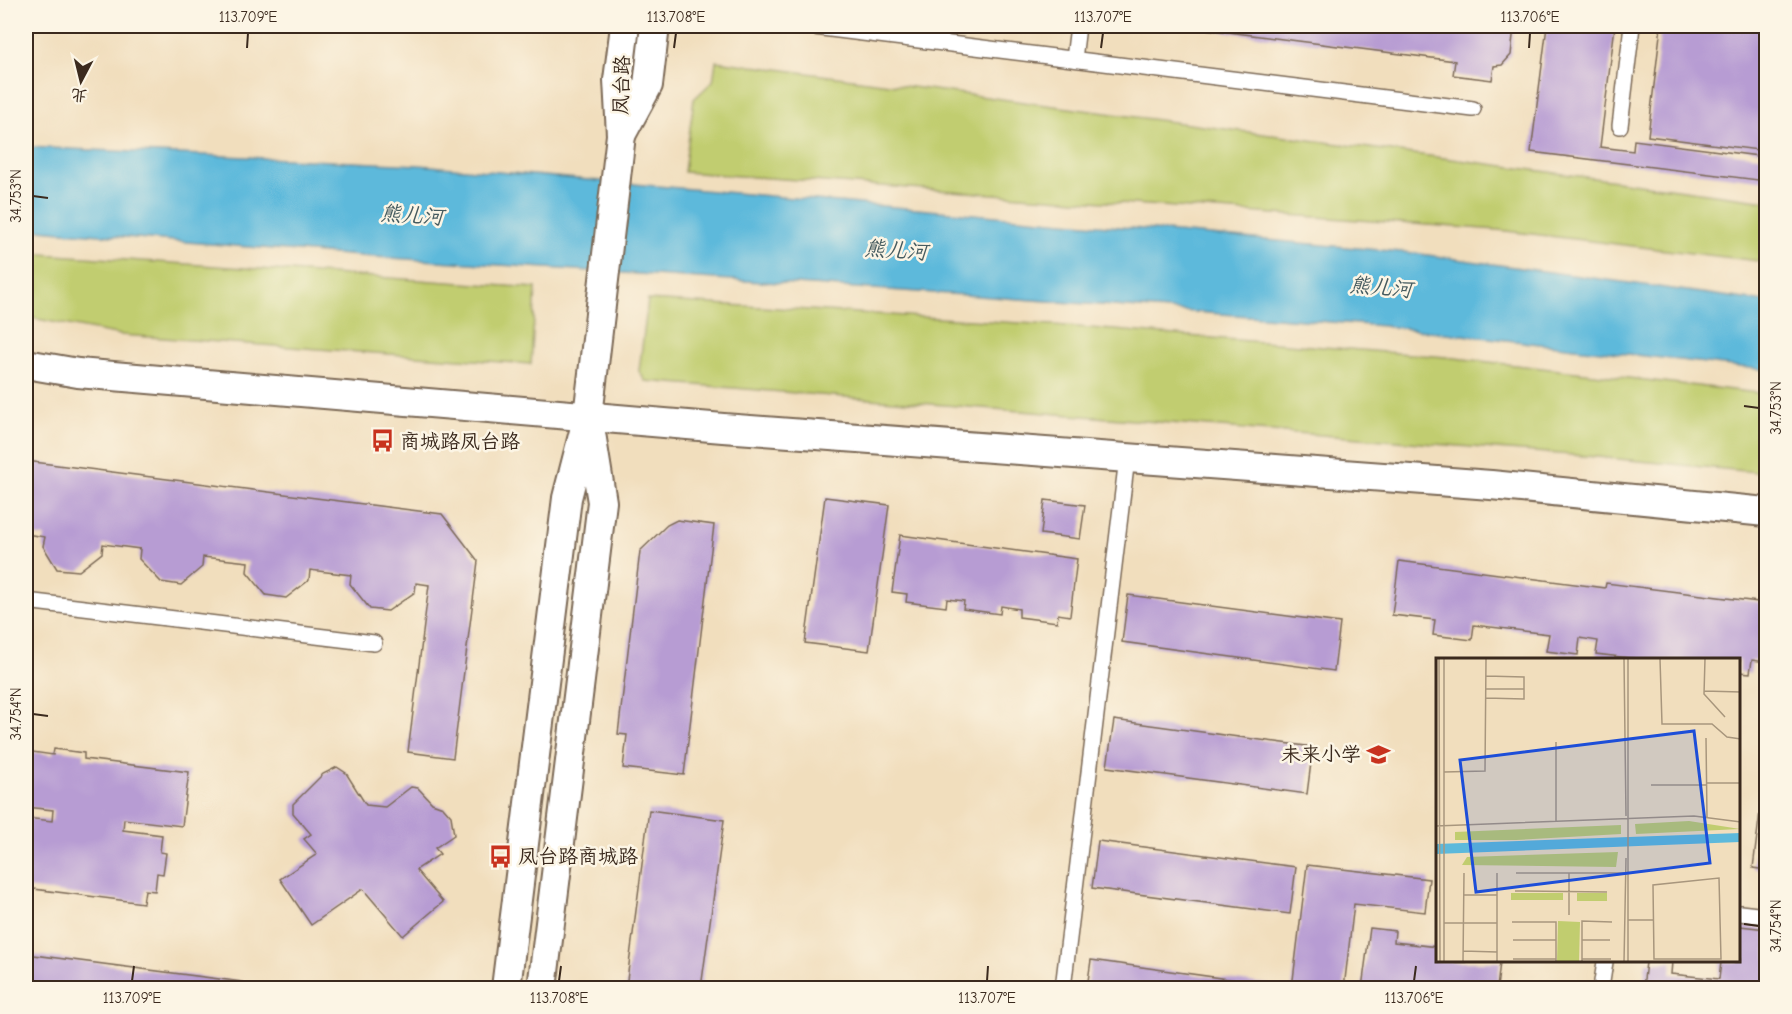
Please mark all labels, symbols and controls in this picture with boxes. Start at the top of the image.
text: 113.709°E [219,8,277,26]
text: 113.708°E [647,8,705,26]
text: 113.707°E [1074,8,1132,26]
text: 113.706°E [1501,8,1559,26]
north arrow [51,51,111,111]
street label: 凤台路 [609,54,634,115]
text: 北 [70,85,88,105]
text: 34.753°N [7,169,25,223]
water label: 熊儿河 [380,201,447,229]
water label: 熊儿河 [864,236,931,264]
water label: 熊儿河 [1349,272,1416,302]
text: 34.753°N [1767,381,1785,435]
bus stop icon: 商城路凤台路 [369,428,395,454]
place label: 商城路凤台路 [400,430,521,453]
inset map [1436,658,1741,963]
text: 34.754°N [7,687,25,741]
school or university icon: 未来小学 [1366,741,1392,767]
place label: 未来小学 [1281,743,1361,766]
bus stop icon: 凤台路商城路 [487,843,513,869]
place label: 凤台路商城路 [518,845,639,868]
text: 34.754°N [1767,899,1785,953]
text: 113.709°E [103,989,161,1007]
text: 113.708°E [530,989,588,1007]
text: 113.707°E [958,989,1016,1007]
text: 113.706°E [1385,989,1443,1007]

